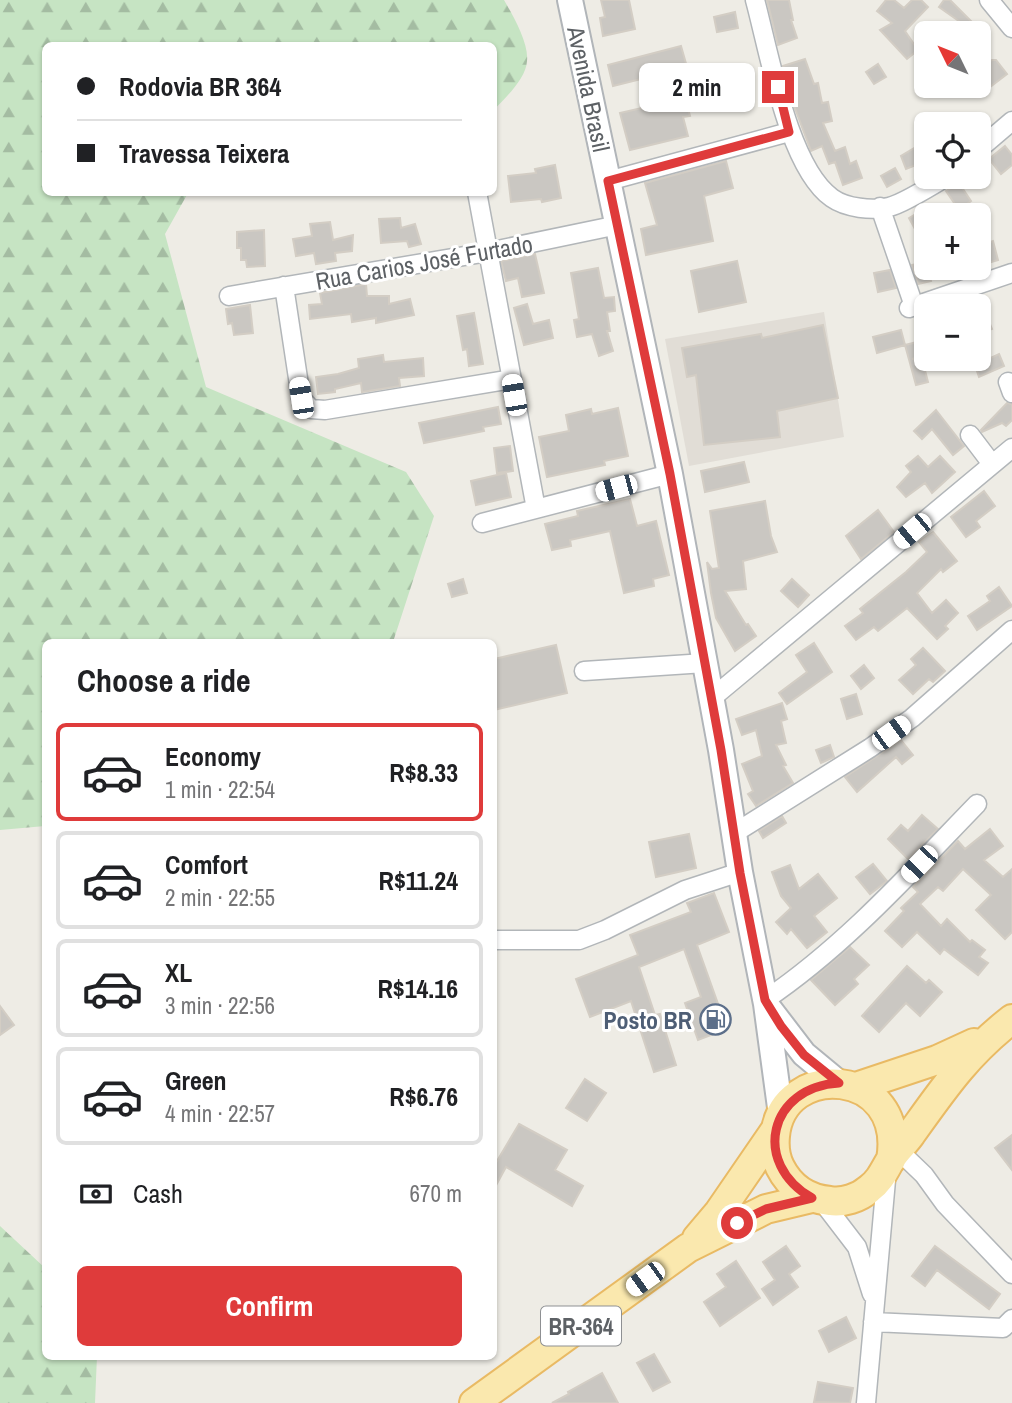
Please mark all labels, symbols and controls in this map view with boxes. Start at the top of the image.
north arrow [914,21,990,98]
map controls [914,21,991,371]
street label: Avenida Brasil [560,22,618,155]
callout: 2 min [638,62,754,112]
text: Rodovia BR 364 [119,69,281,104]
route end [762,71,794,103]
text: 2 min [672,72,722,103]
button: locate [914,112,991,189]
text: Travessa Teixera [119,136,289,171]
button: + [914,203,991,280]
street label: Rua Carios José Furtado [313,227,535,297]
button: − [914,294,991,371]
car [501,372,528,418]
car [288,376,315,420]
car [593,472,640,504]
car [890,509,935,553]
text: Choose a ride [77,659,251,702]
car [868,712,915,754]
text: Economy [165,739,261,774]
icon: car [81,741,144,804]
text: R$8.33 [389,755,458,790]
text: 1 min · 22:54 [165,774,275,805]
car [897,842,942,886]
text: Comfort [165,847,248,882]
icon: car [81,849,144,912]
text: R$11.24 [379,863,458,898]
text: 2 min · 22:55 [165,882,275,913]
text: XL [165,955,192,990]
icon: car [81,957,144,1020]
text: R$14.16 [377,971,458,1006]
text: 3 min · 22:56 [165,990,275,1021]
fuel station icon: Posto BR [698,1003,732,1037]
place label: Posto BR [603,1004,692,1036]
text: Green [165,1063,227,1098]
icon: car [81,1065,144,1128]
text: R$6.76 [389,1079,458,1114]
text: 4 min · 22:57 [165,1098,275,1129]
icon: cash [77,1175,115,1213]
text: Cash [133,1176,183,1211]
text: 670 m [410,1178,462,1209]
route start [721,1207,753,1239]
car [622,1258,669,1300]
button: Confirm [77,1266,462,1346]
road number: BR-364 [541,1306,621,1345]

